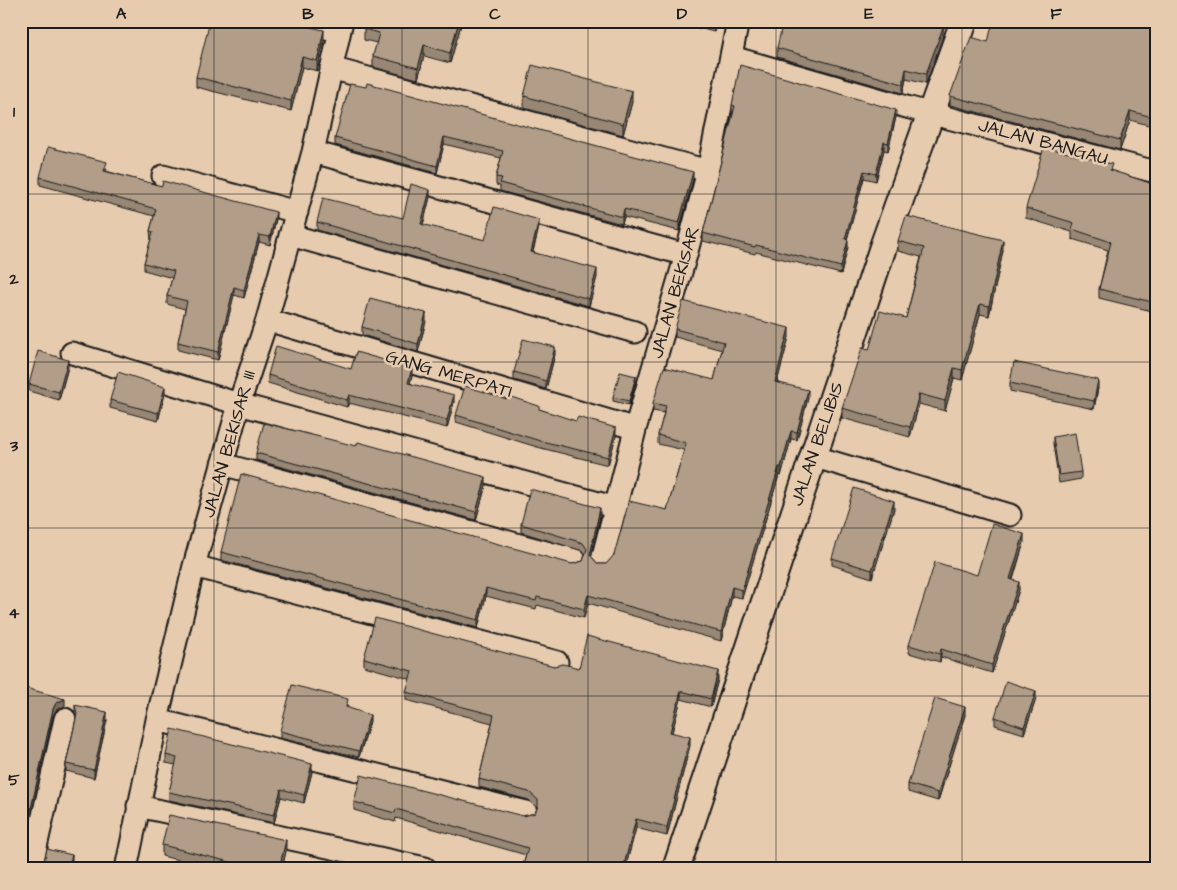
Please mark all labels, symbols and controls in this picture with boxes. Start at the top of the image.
text: A [116,3,127,25]
text: B [302,3,314,25]
text: C [489,3,501,25]
text: D [677,3,688,25]
text: E [864,3,874,25]
text: F [1050,3,1062,25]
text: 1 [13,101,16,123]
street label: JALAN BANGAU [975,113,1111,171]
street label: JALAN BEKISAR [644,223,706,361]
text: 2 [8,268,19,290]
street label: GANG MERPATI [383,344,515,404]
street label: JALAN BEKISAR III [196,368,262,520]
street label: JALAN BELIBIS [784,379,850,509]
text: 3 [9,435,19,457]
text: 4 [9,602,20,624]
text: 5 [8,769,20,791]

